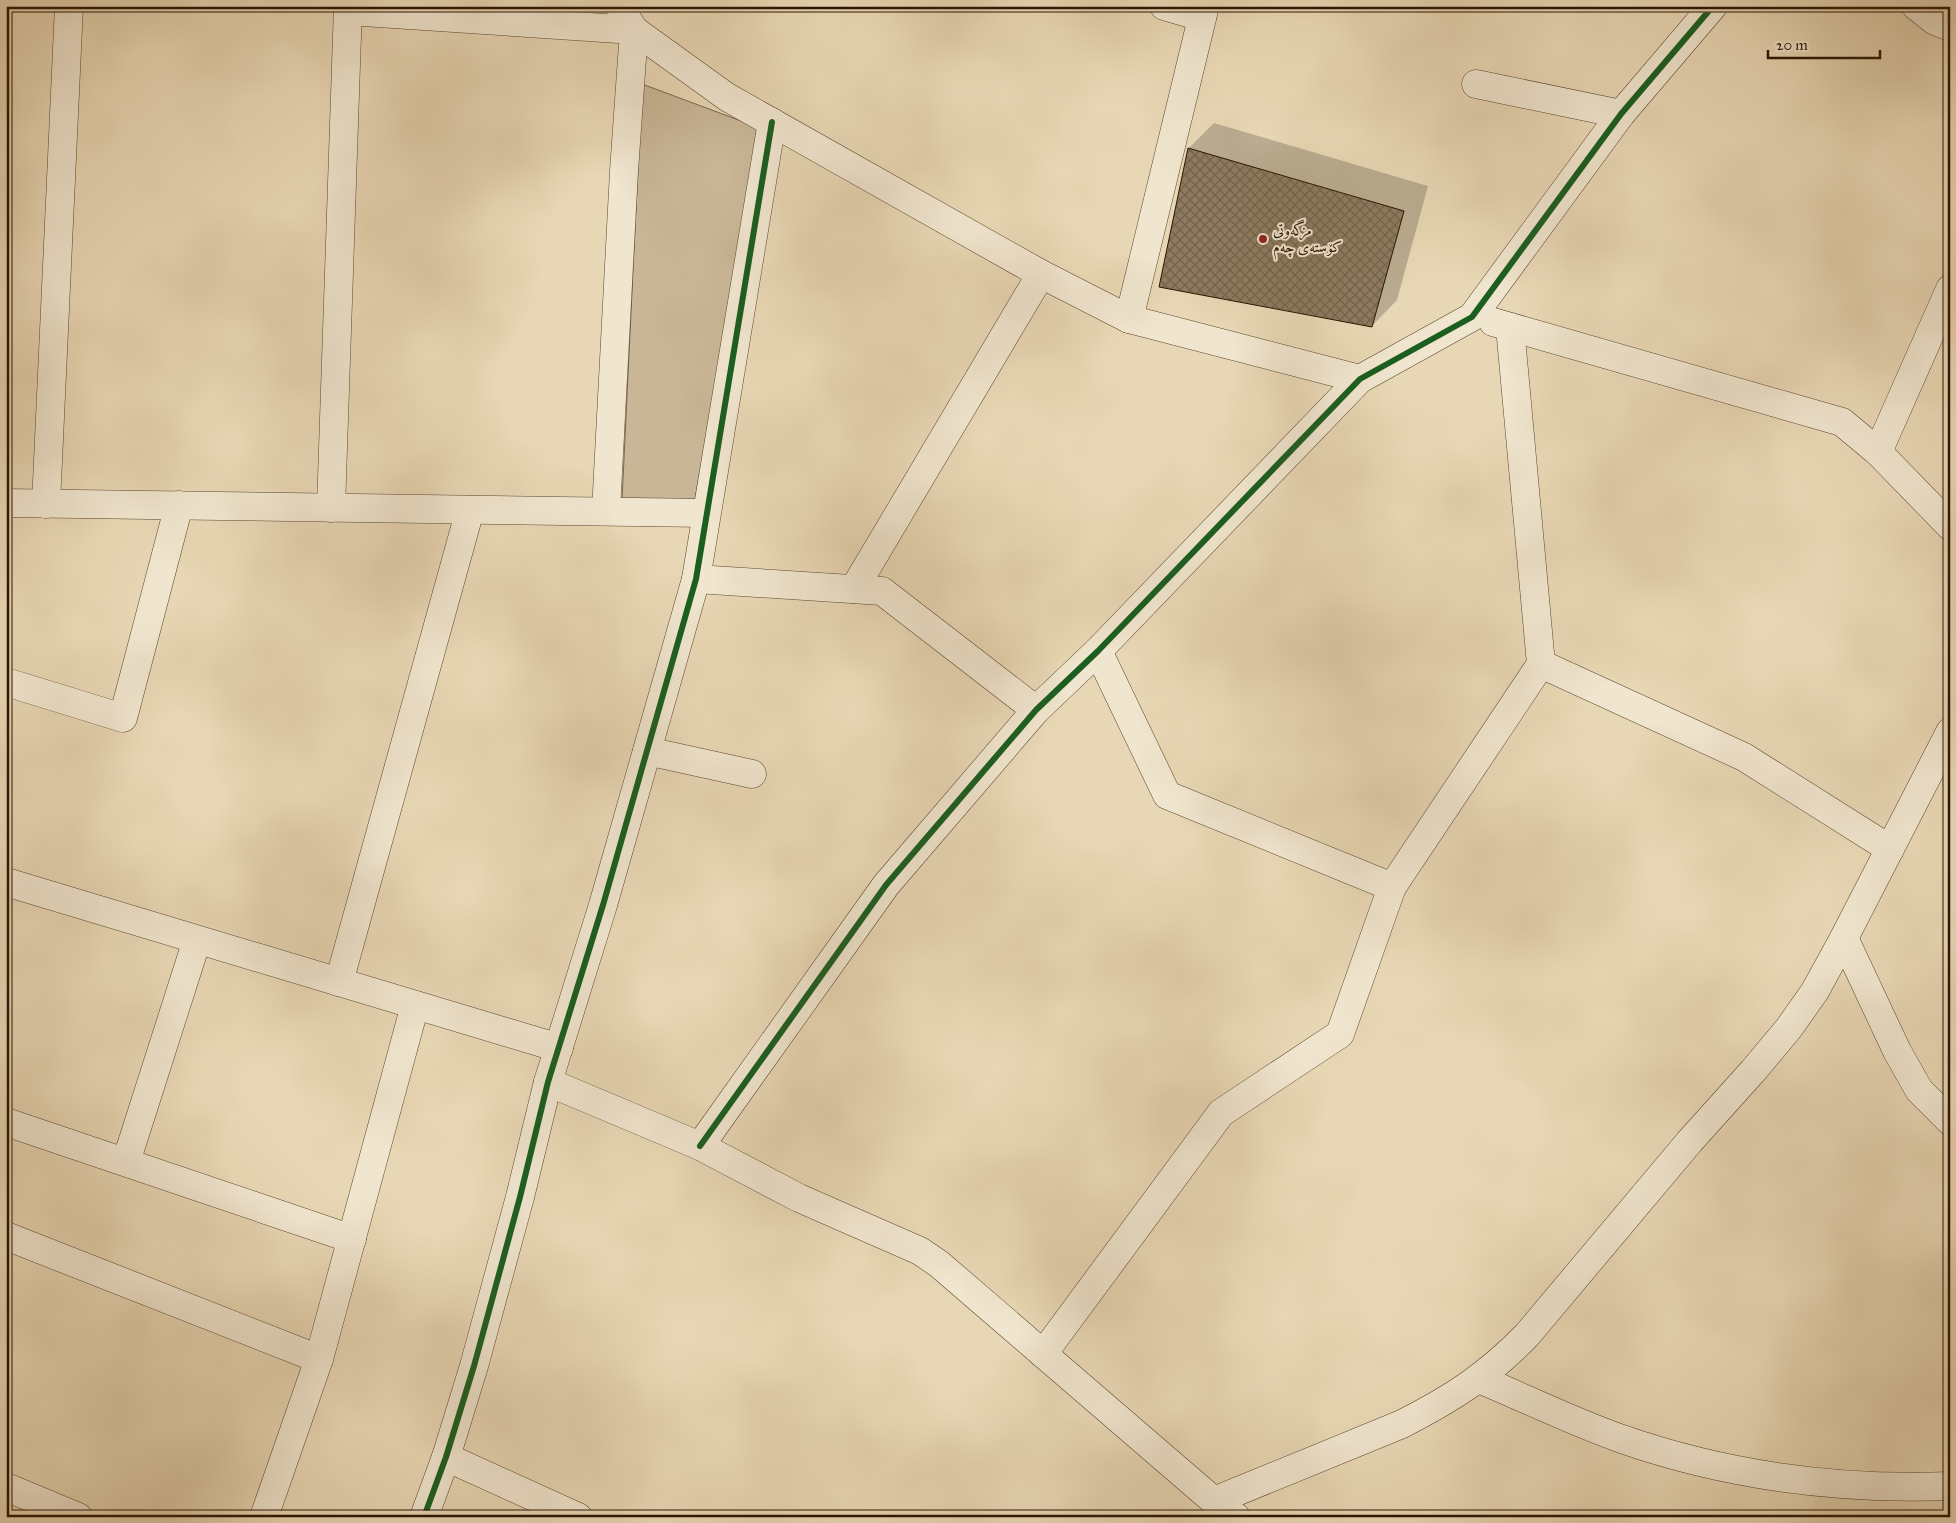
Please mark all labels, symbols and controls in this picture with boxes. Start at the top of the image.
scale bar [1768,28,1881,60]
text: 20 m [1776,36,1808,54]
place label: مزگه‌وتی کۆستەی چەم [1273,219,1342,260]
marker: مزگه‌وتی کۆستەی چەم [1257,233,1269,245]

